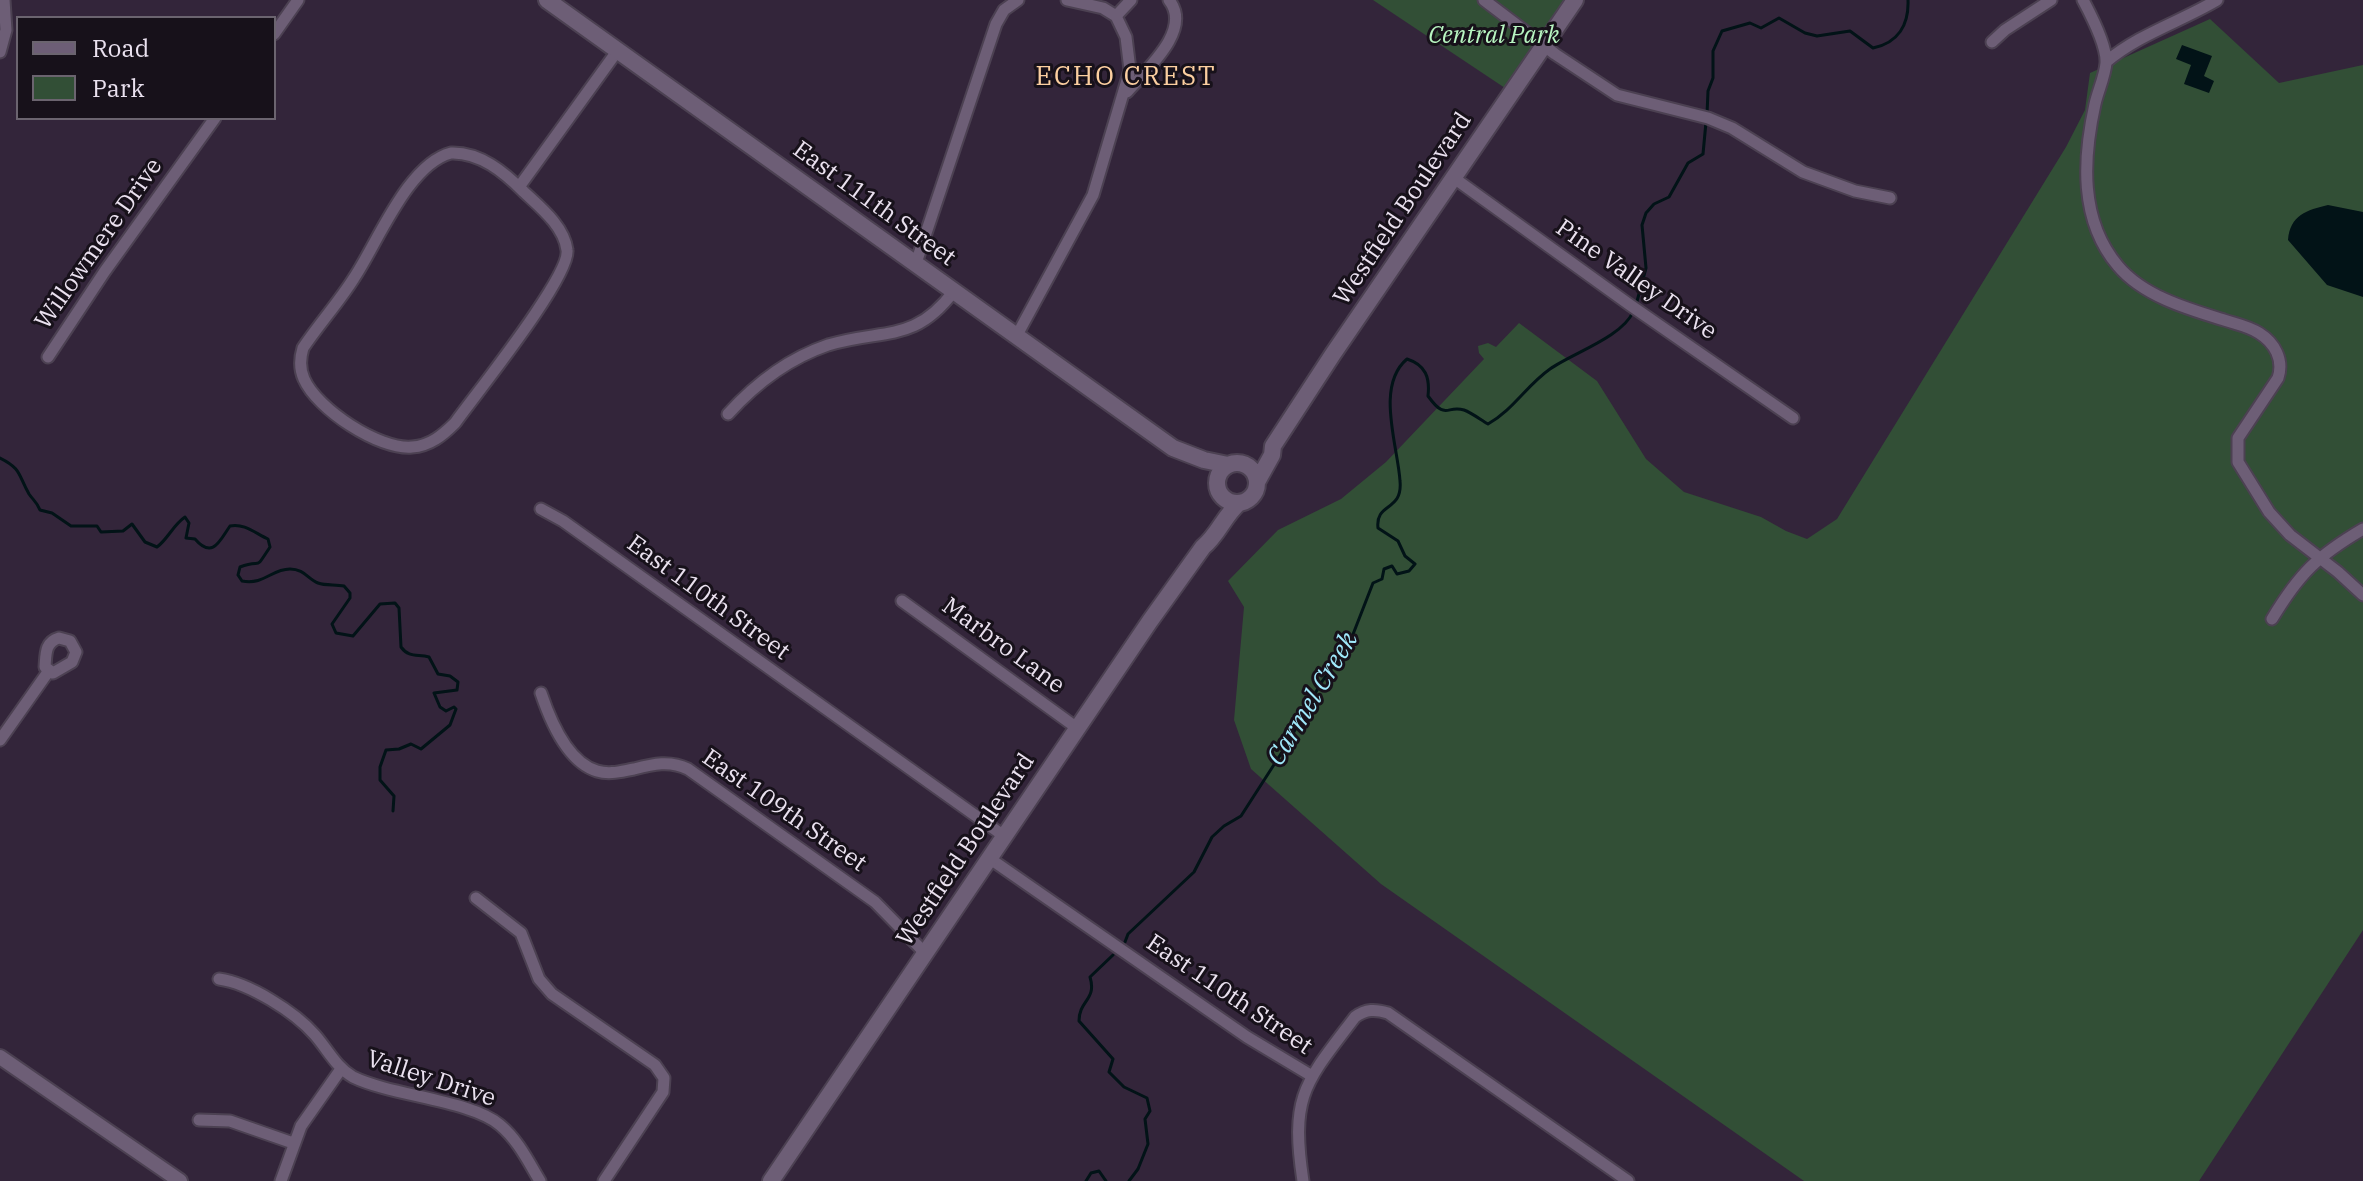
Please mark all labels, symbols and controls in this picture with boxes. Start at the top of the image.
legend [16,16,276,120]
park label: Central Park [1428,22,1560,50]
text: Road [92,32,149,64]
district label: ECHO CREST [1035,61,1217,93]
text: Park [92,72,144,104]
street label: Westfield Boulevard [1328,107,1478,311]
street label: East 111th Street [787,135,961,273]
street label: Willowmere Drive [29,153,169,335]
street label: Pine Valley Drive [1550,214,1722,346]
street label: East 110th Street [621,529,795,667]
street label: Marbro Lane [936,592,1070,700]
water label: Carmel Creek [1261,627,1365,771]
street label: East 109th Street [696,744,872,878]
street label: Westfield Boulevard [891,748,1041,952]
street label: East 110th Street [1141,929,1317,1061]
street label: Valley Drive [363,1045,499,1113]

